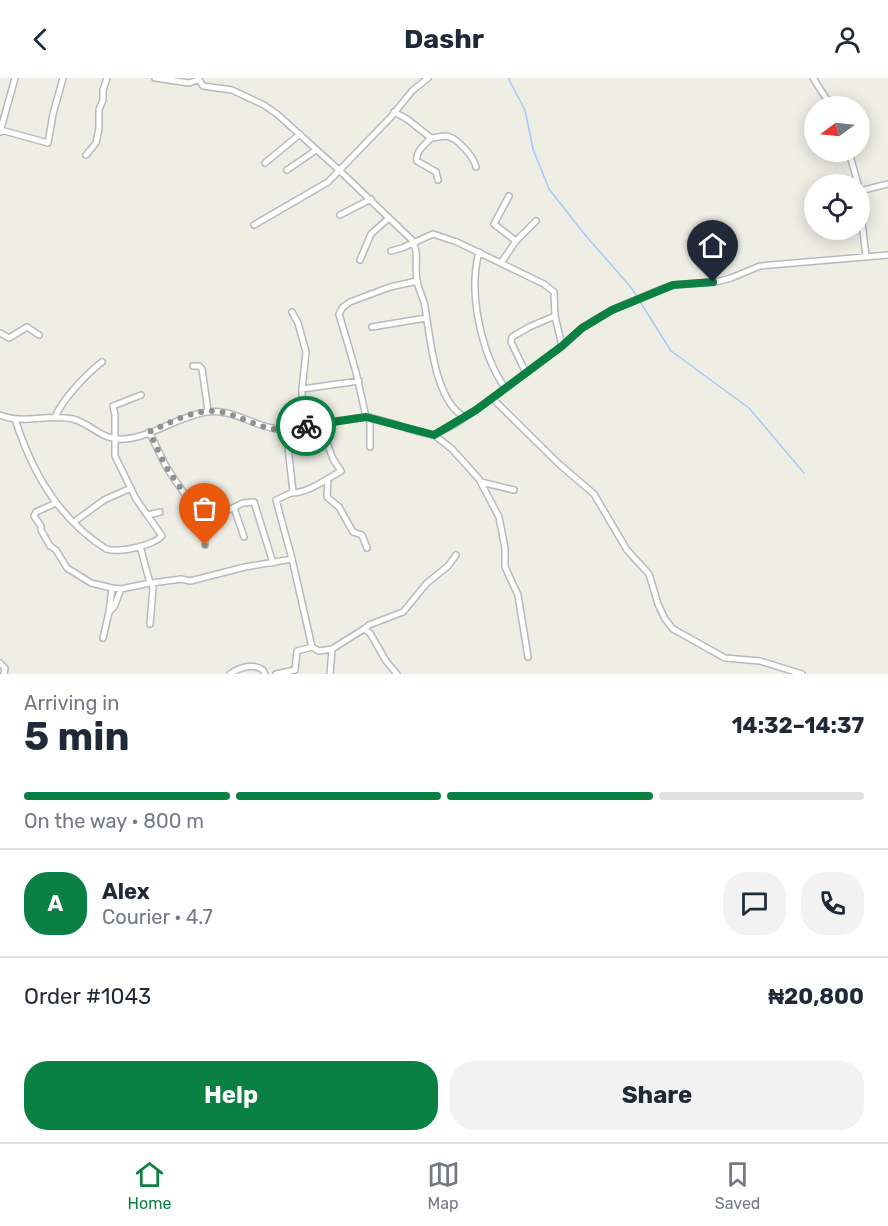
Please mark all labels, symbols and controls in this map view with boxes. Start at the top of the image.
icon: back [24,23,57,56]
text: Dashr [404,23,484,55]
icon: person [831,23,864,56]
north arrow [804,96,870,162]
map controls [804,96,870,240]
button: locate [804,174,870,240]
pin [687,220,738,282]
icon: home [696,229,729,262]
courier [276,396,336,456]
icon: bike [290,410,323,443]
pin [179,483,230,545]
icon: bag [188,492,221,525]
text: Arriving in [24,691,119,715]
text: 14:32–14:37 [732,712,864,739]
text: 5 min [24,714,129,760]
text: On the way · 800 m [24,809,204,833]
button: chat [723,872,786,935]
button: phone [801,872,864,935]
text: Alex [102,878,150,905]
text: A [48,890,63,917]
text: Courier · 4.7 [102,905,213,929]
text: Order #1043 [24,983,151,1010]
text: ₦20,800 [768,983,864,1010]
button: Help [24,1061,438,1130]
button: Share [450,1061,864,1130]
tab: Home [128,1158,171,1213]
tab: Map [427,1158,460,1213]
tab: Saved [715,1158,760,1213]

